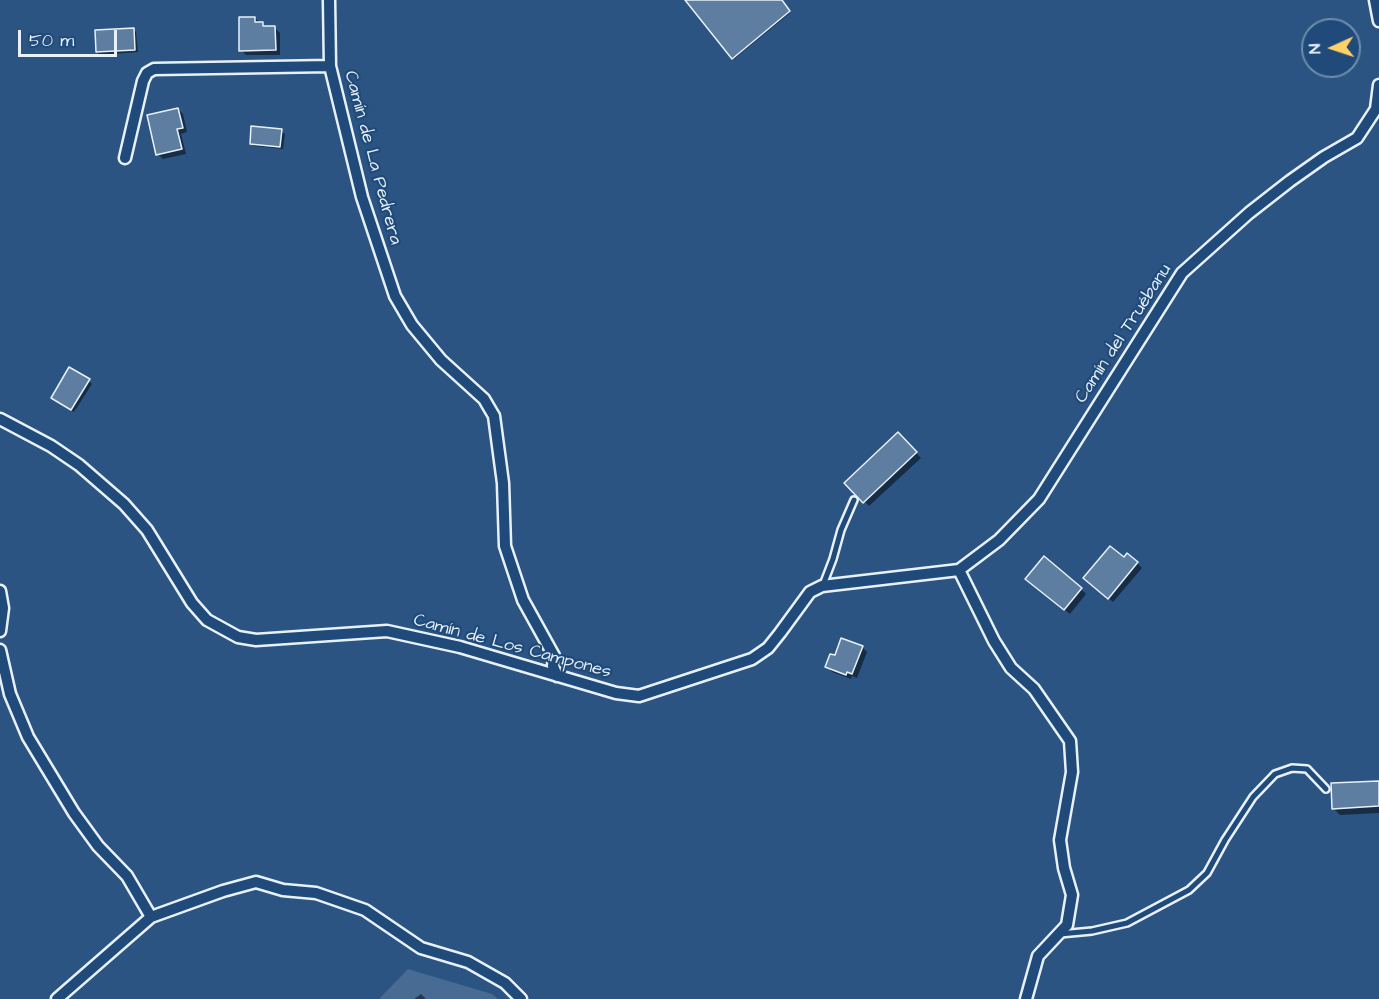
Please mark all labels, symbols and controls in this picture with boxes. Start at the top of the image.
scale bar [21,18,120,56]
north arrow [1301,18,1361,78]
text: 50 m [29,28,74,53]
text: N [1304,43,1326,54]
street label: Camín de La Pedrera [338,69,406,247]
street label: Camín del Truébanu [1071,260,1177,408]
street label: Camín de Los Campones [411,610,613,684]

